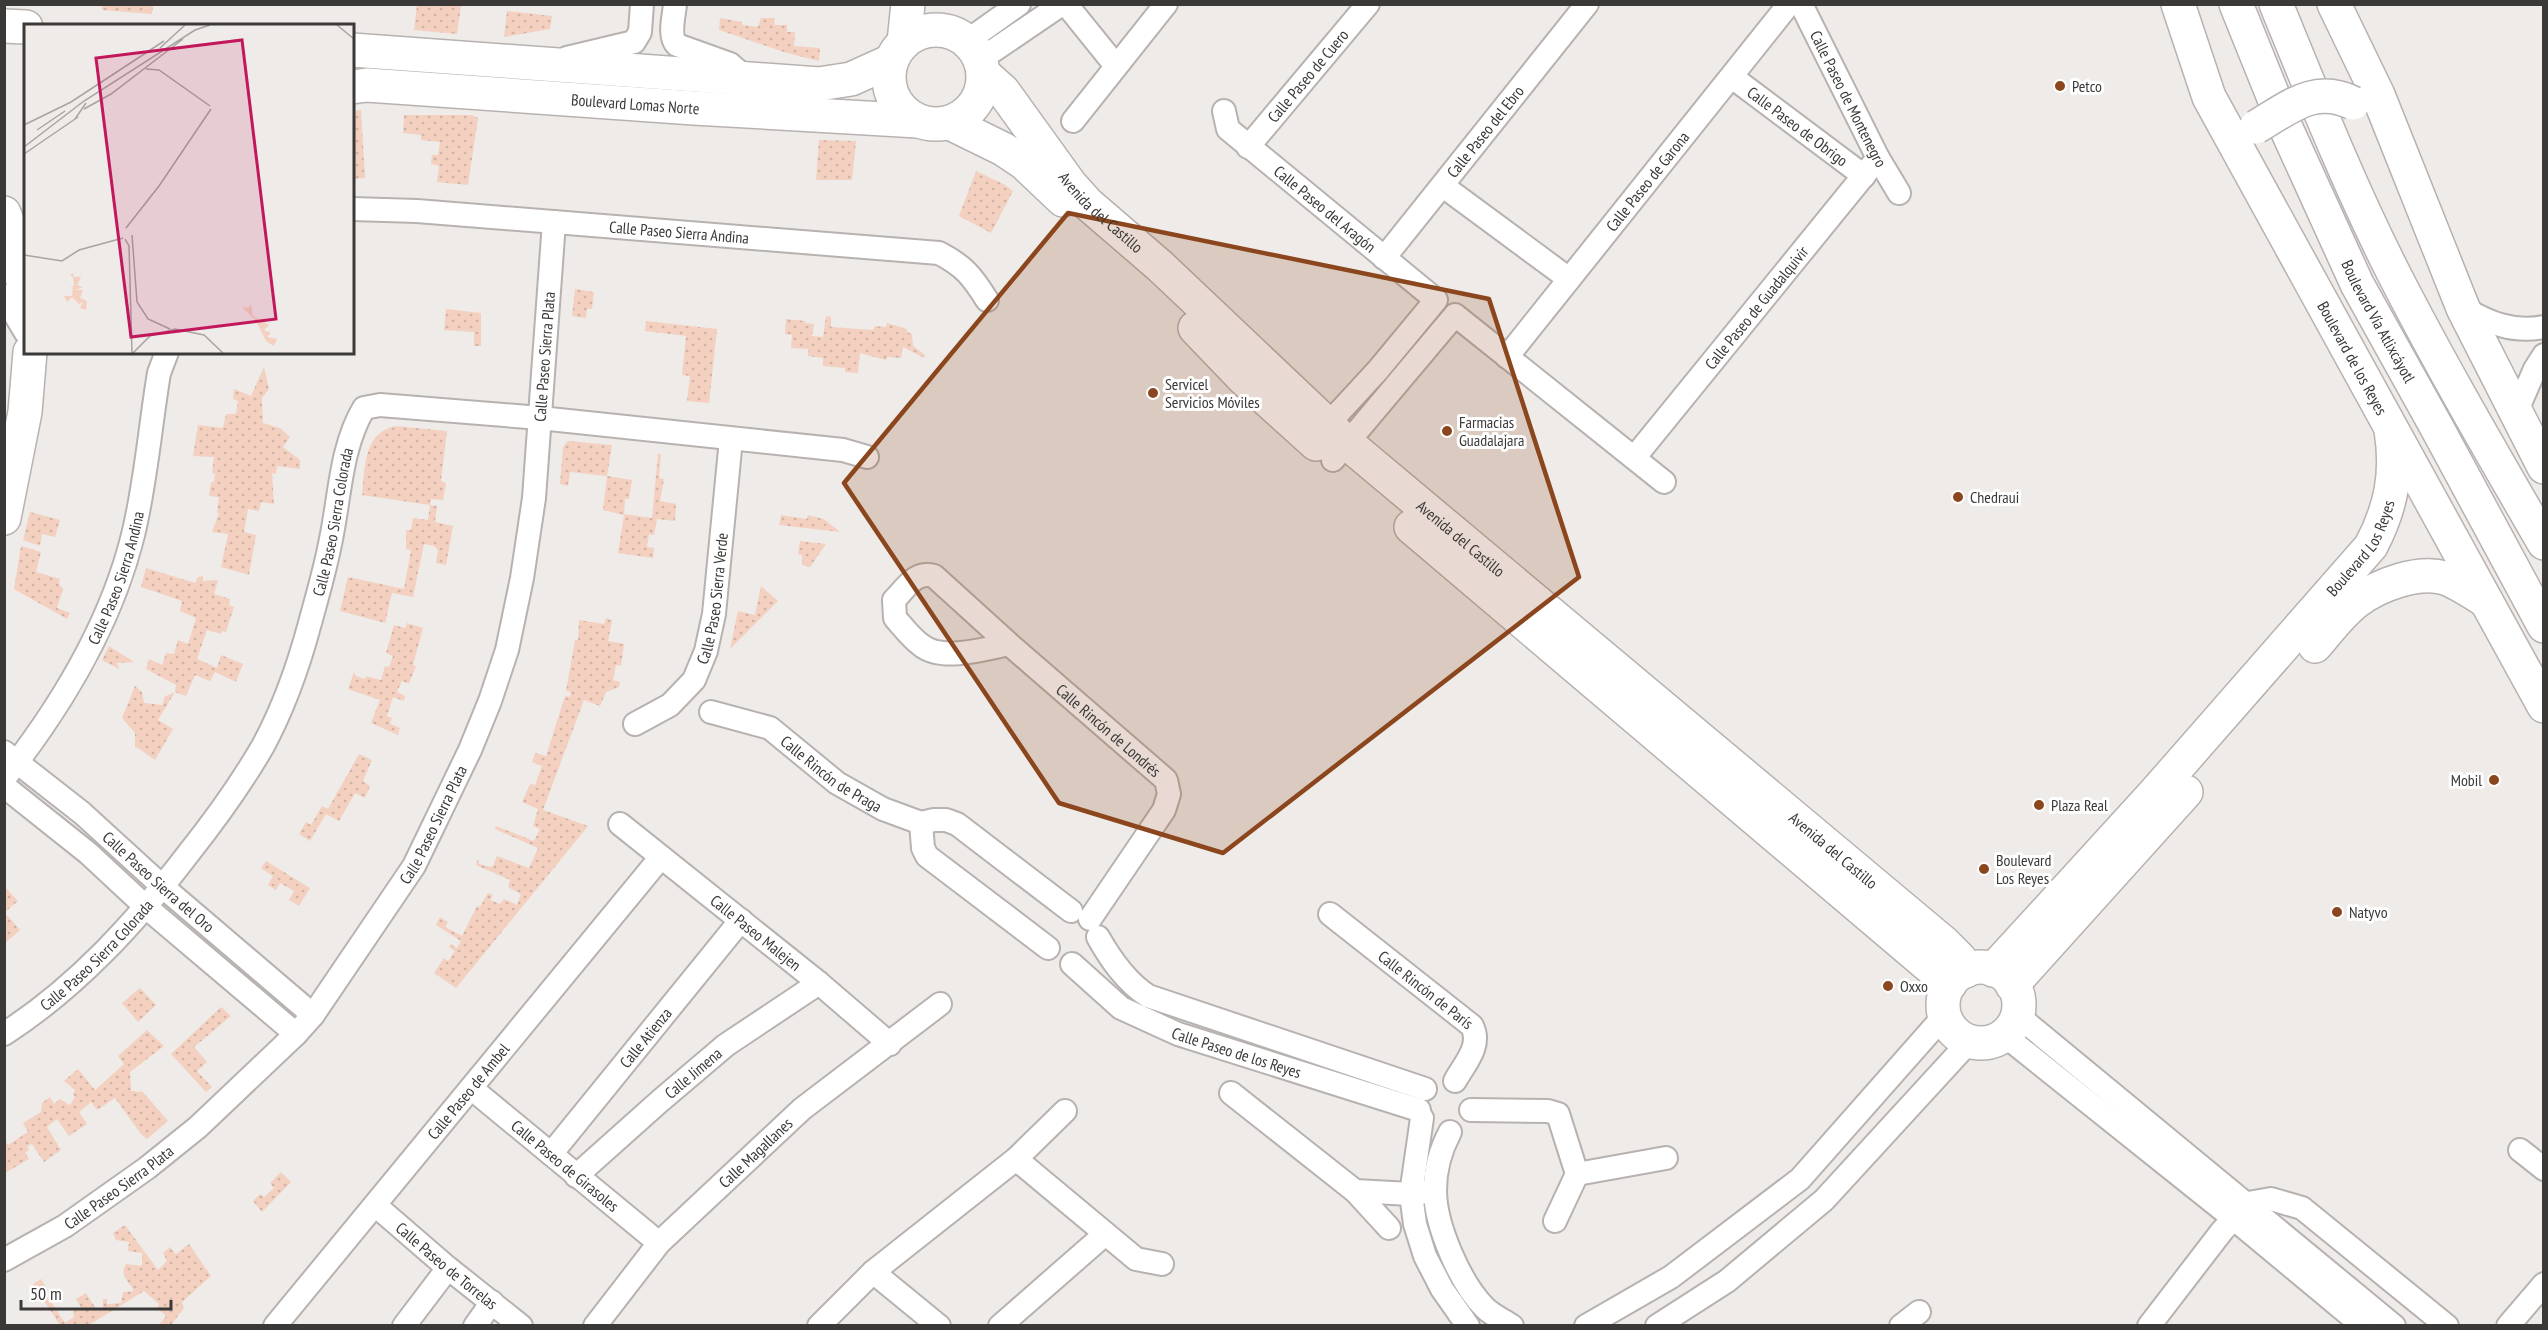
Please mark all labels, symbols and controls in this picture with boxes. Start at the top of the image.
inset map [24,24,354,354]
street label: Calle Paseo de Cuero [1263,25,1353,126]
street label: Calle Paseo de Montenegro [1806,27,1891,171]
place label: Petco [2072,76,2102,96]
marker: Petco [2053,79,2067,93]
street label: Calle Paseo del Ebro [1442,81,1528,182]
street label: Calle Paseo de Obrigo [1743,82,1852,171]
street label: Boulevard Lomas Norte [570,89,700,118]
street label: Calle Paseo de Garona [1601,127,1693,235]
street label: Calle Paseo del Aragón [1270,161,1380,256]
street label: Avenida del Castillo [1054,168,1147,257]
street label: Calle Paseo Sierra Andina [609,217,750,248]
street label: Calle Paseo de Guadalquivir [1700,241,1813,373]
street label: Boulevard Vía Atlixcáyotl [2337,257,2420,386]
street label: Calle Paseo Sierra Plata [530,291,559,422]
street label: Boulevard de los Reyes [2313,298,2392,418]
place label: Servicel Servicios Móviles [1165,374,1260,412]
marker: Servicel Servicios Móviles [1146,386,1160,400]
place label: Farmacias Guadalajara [1459,412,1524,450]
marker: Farmacias Guadalajara [1440,424,1454,438]
street label: Calle Paseo Sierra Colorada [308,446,357,598]
place label: Chedraui [1970,487,2019,507]
marker: Chedraui [1951,490,1965,504]
street label: Avenida del Castillo [1413,496,1509,581]
street label: Boulevard Los Reyes [2322,498,2399,600]
street label: Calle Paseo Sierra Andina [83,510,148,648]
street label: Calle Paseo Sierra Verde [692,532,732,667]
street label: Calle Rincón de Londrés [1052,680,1165,781]
street label: Calle Rincón de Praga [777,731,886,816]
street label: Calle Paseo Sierra Plata [395,762,471,888]
place label: Mobil [2451,770,2482,790]
marker: Mobil [2487,773,2501,787]
place label: Plaza Real [2051,795,2108,815]
marker: Plaza Real [2032,798,2046,812]
street label: Avenida del Castillo [1785,808,1882,893]
street label: Calle Paseo Sierra del Oro [99,827,219,937]
place label: Boulevard Los Reyes [1996,850,2051,888]
marker: Boulevard Los Reyes [1977,862,1991,876]
street label: Calle Paseo Malejen [707,890,805,975]
street label: Calle Paseo Sierra Colorada [36,895,157,1015]
place label: Natyvo [2349,902,2388,922]
marker: Natyvo [2330,905,2344,919]
street label: Calle Rincón de París [1374,946,1477,1033]
place label: Oxxo [1900,976,1928,996]
marker: Oxxo [1881,979,1895,993]
street label: Calle Atienza [615,1003,676,1072]
street label: Calle Paseo de los Reyes [1169,1023,1304,1082]
street label: Calle Paseo de Ambel [423,1039,514,1143]
street label: Calle Jimena [660,1043,726,1103]
street label: Calle Magallanes [714,1113,797,1192]
street label: Calle Paseo de Girasoles [507,1115,623,1216]
street label: Calle Paseo Sierra Plata [60,1141,177,1234]
street label: Calle Paseo de Torrelas [392,1218,502,1314]
scale bar [21,1273,171,1311]
text: 50 m [30,1282,62,1305]

